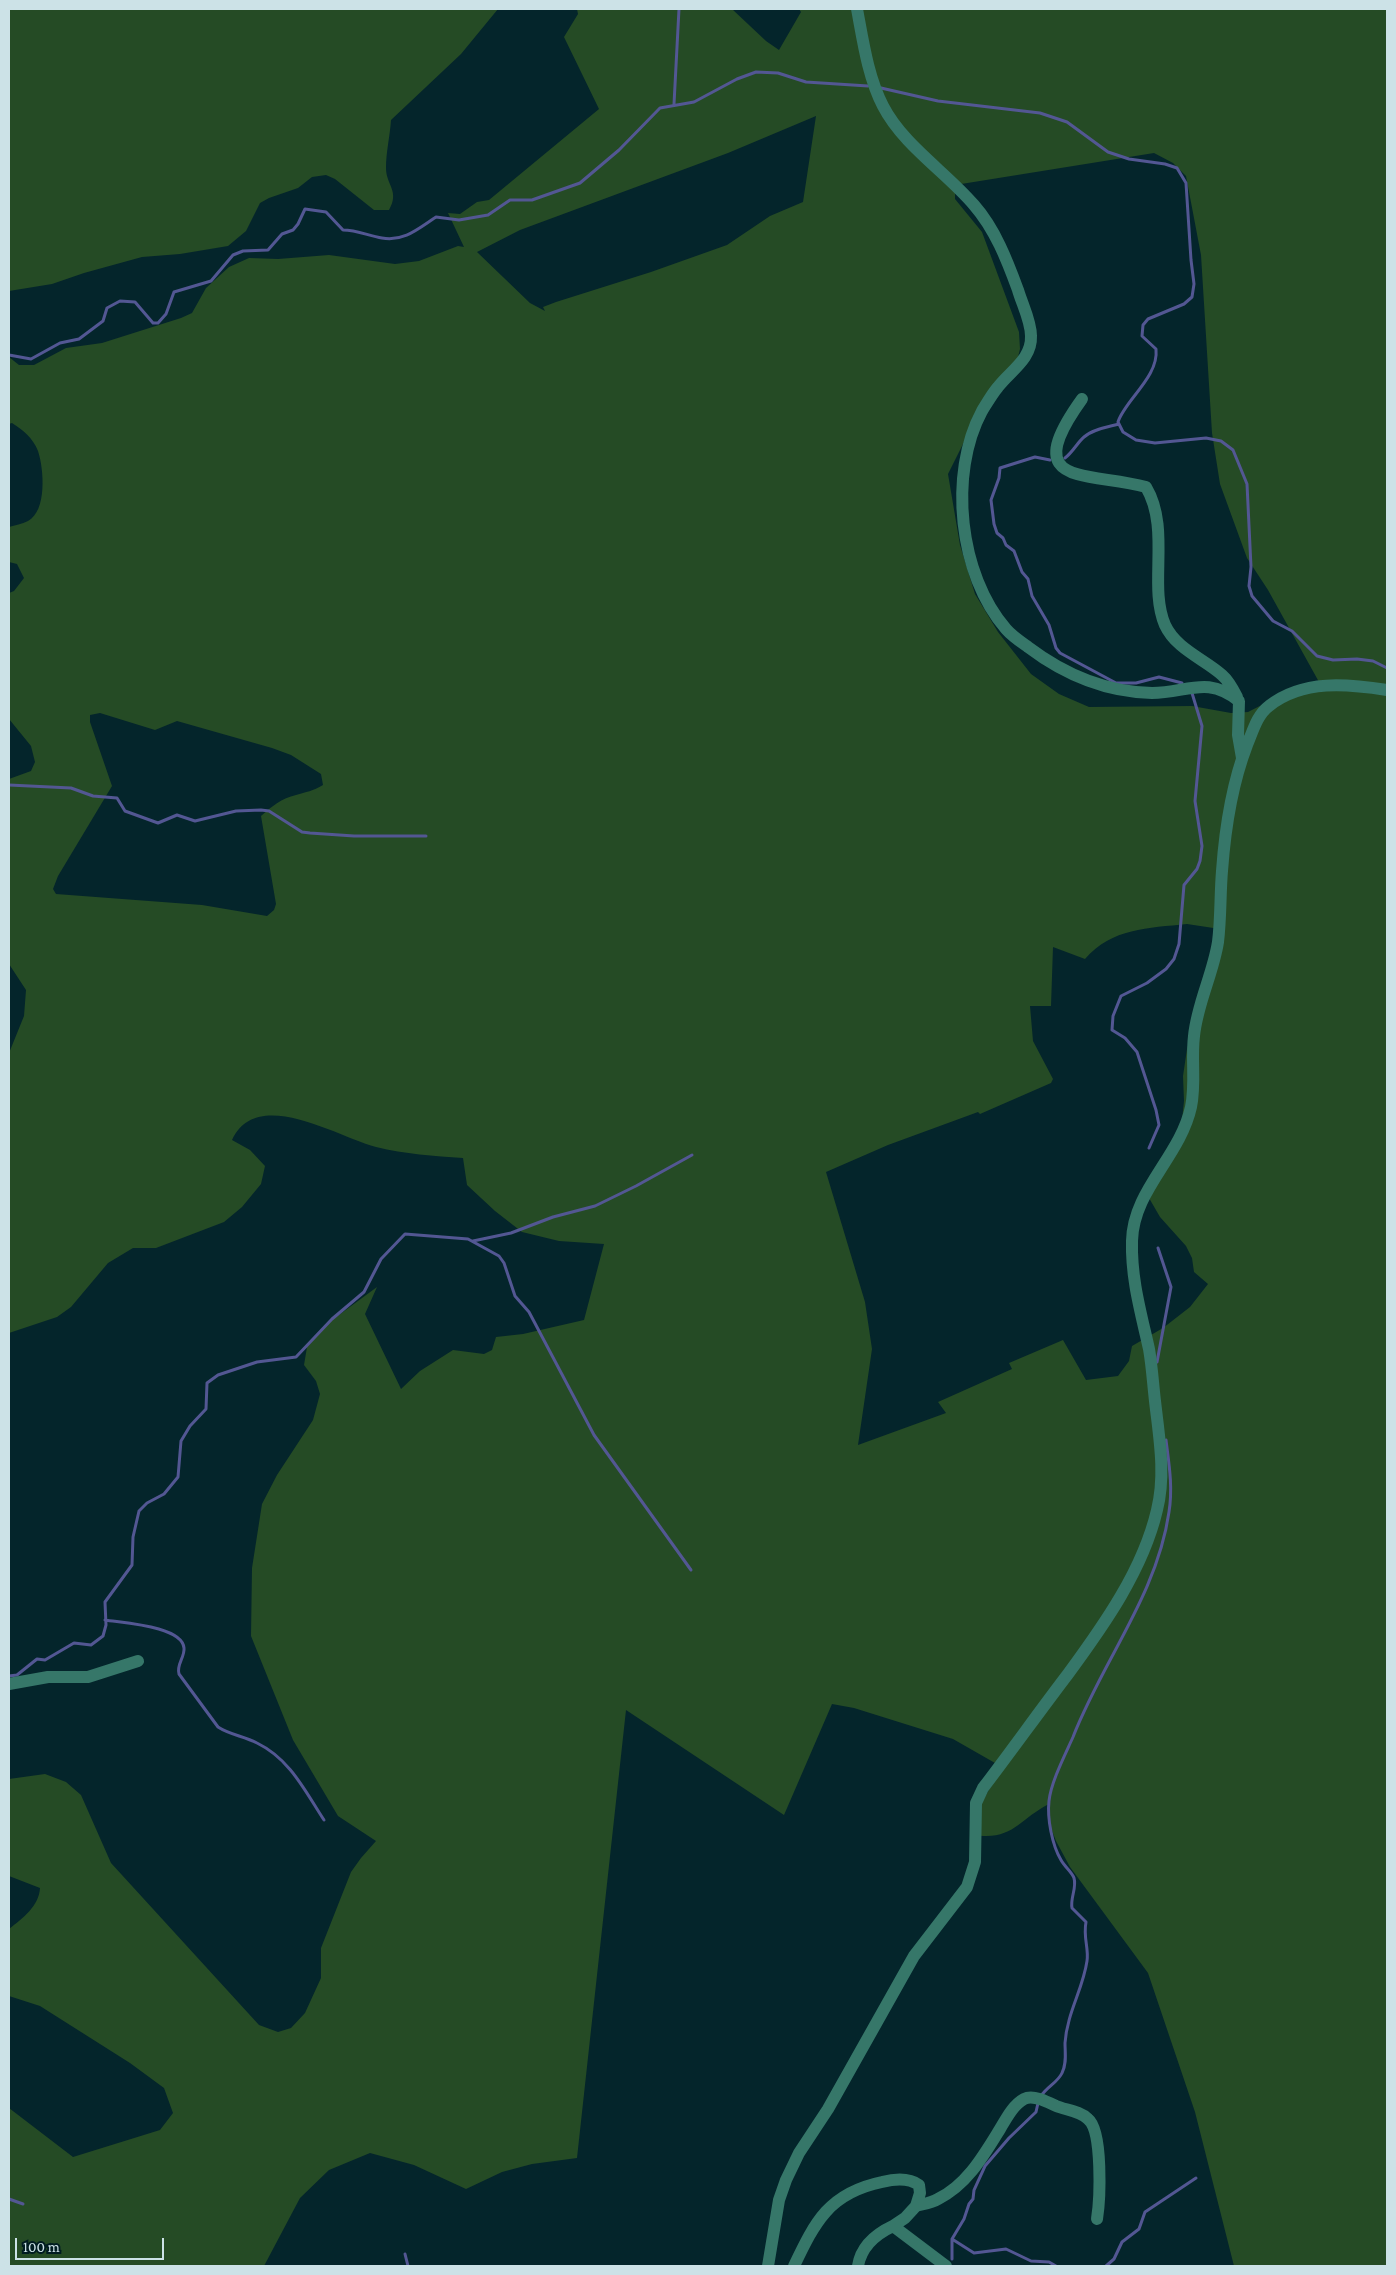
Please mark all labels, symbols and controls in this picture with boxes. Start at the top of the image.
scale bar [18,2228,166,2260]
text: 100 m [23,2239,60,2255]

